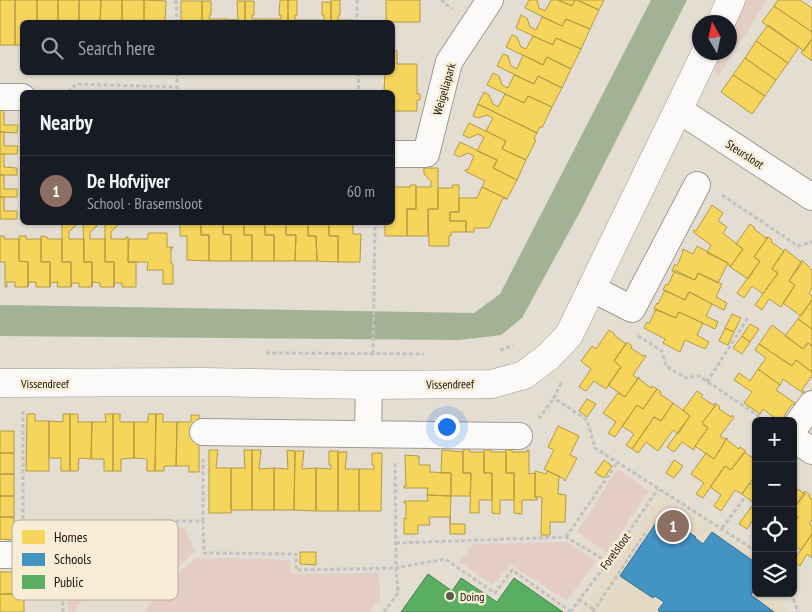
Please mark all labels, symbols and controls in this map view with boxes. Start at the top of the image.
north arrow [692,15,737,60]
search box [20,20,395,75]
icon: search [38,34,66,62]
text: Search here [78,36,155,60]
street label: Weigeliapark [429,61,459,117]
text: Nearby [40,109,93,136]
street label: Steursloot [723,136,767,172]
text: De Hofvijver [87,169,170,193]
text: 1 [52,181,60,201]
text: 60 m [347,181,375,201]
text: School · Brasemsloot [87,193,202,213]
street label: Vissendreef [20,376,70,391]
street label: Vissendreef [425,376,475,392]
your location [434,414,460,440]
map controls [752,417,797,597]
button: + [752,417,797,462]
button: − [752,462,797,507]
pin: 1 [657,507,689,545]
button: locate [752,507,797,552]
legend [12,520,178,600]
text: Homes [54,528,87,546]
street label: Forelsloot [597,529,634,572]
text: Schools [54,550,91,568]
button: layers [752,552,797,597]
text: Public [54,573,83,591]
place label: Doing [460,589,485,604]
marker: Doing [444,590,456,602]

